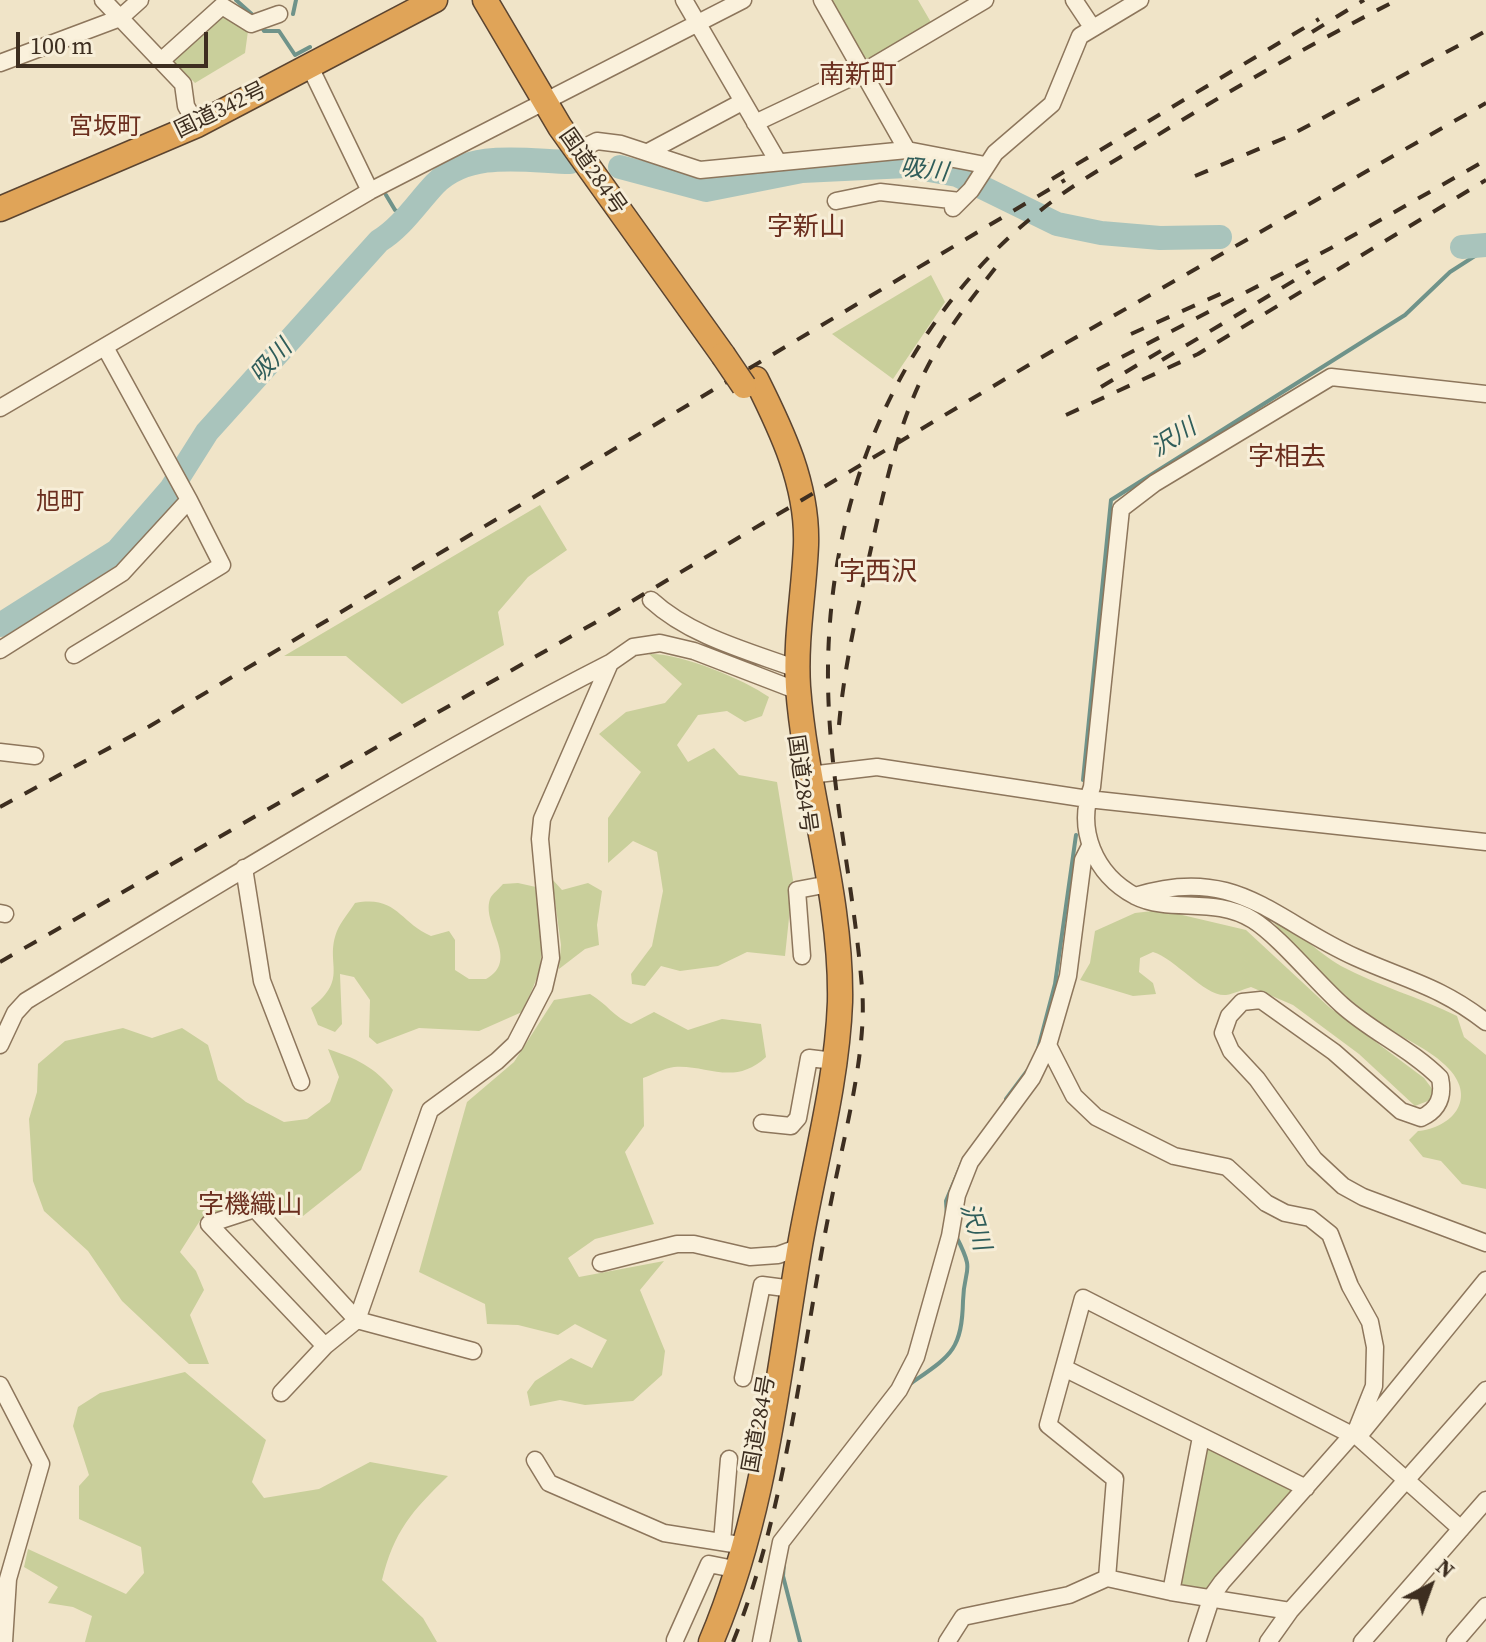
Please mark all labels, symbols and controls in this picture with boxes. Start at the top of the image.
scale bar [20,16,212,66]
text: 100 m [30,29,93,62]
district label: 南新町 [819,60,897,92]
street label: 国道342号 [171,77,271,145]
district label: 宮坂町 [69,114,141,142]
street label: 国道284号 [553,124,631,220]
water label: 吸川 [898,154,950,188]
district label: 字新山 [767,212,845,244]
water label: 吸川 [245,335,299,389]
water label: 沢川 [1146,414,1202,464]
district label: 字相去 [1248,442,1326,474]
district label: 旭町 [36,489,84,517]
district label: 字西沢 [839,557,917,589]
street label: 国道284号 [781,733,821,835]
district label: 字機織山 [198,1190,302,1222]
water label: 沢川 [953,1200,995,1254]
street label: 国道284号 [738,1373,782,1475]
north arrow [1390,1546,1470,1626]
text: N [1430,1551,1462,1584]

